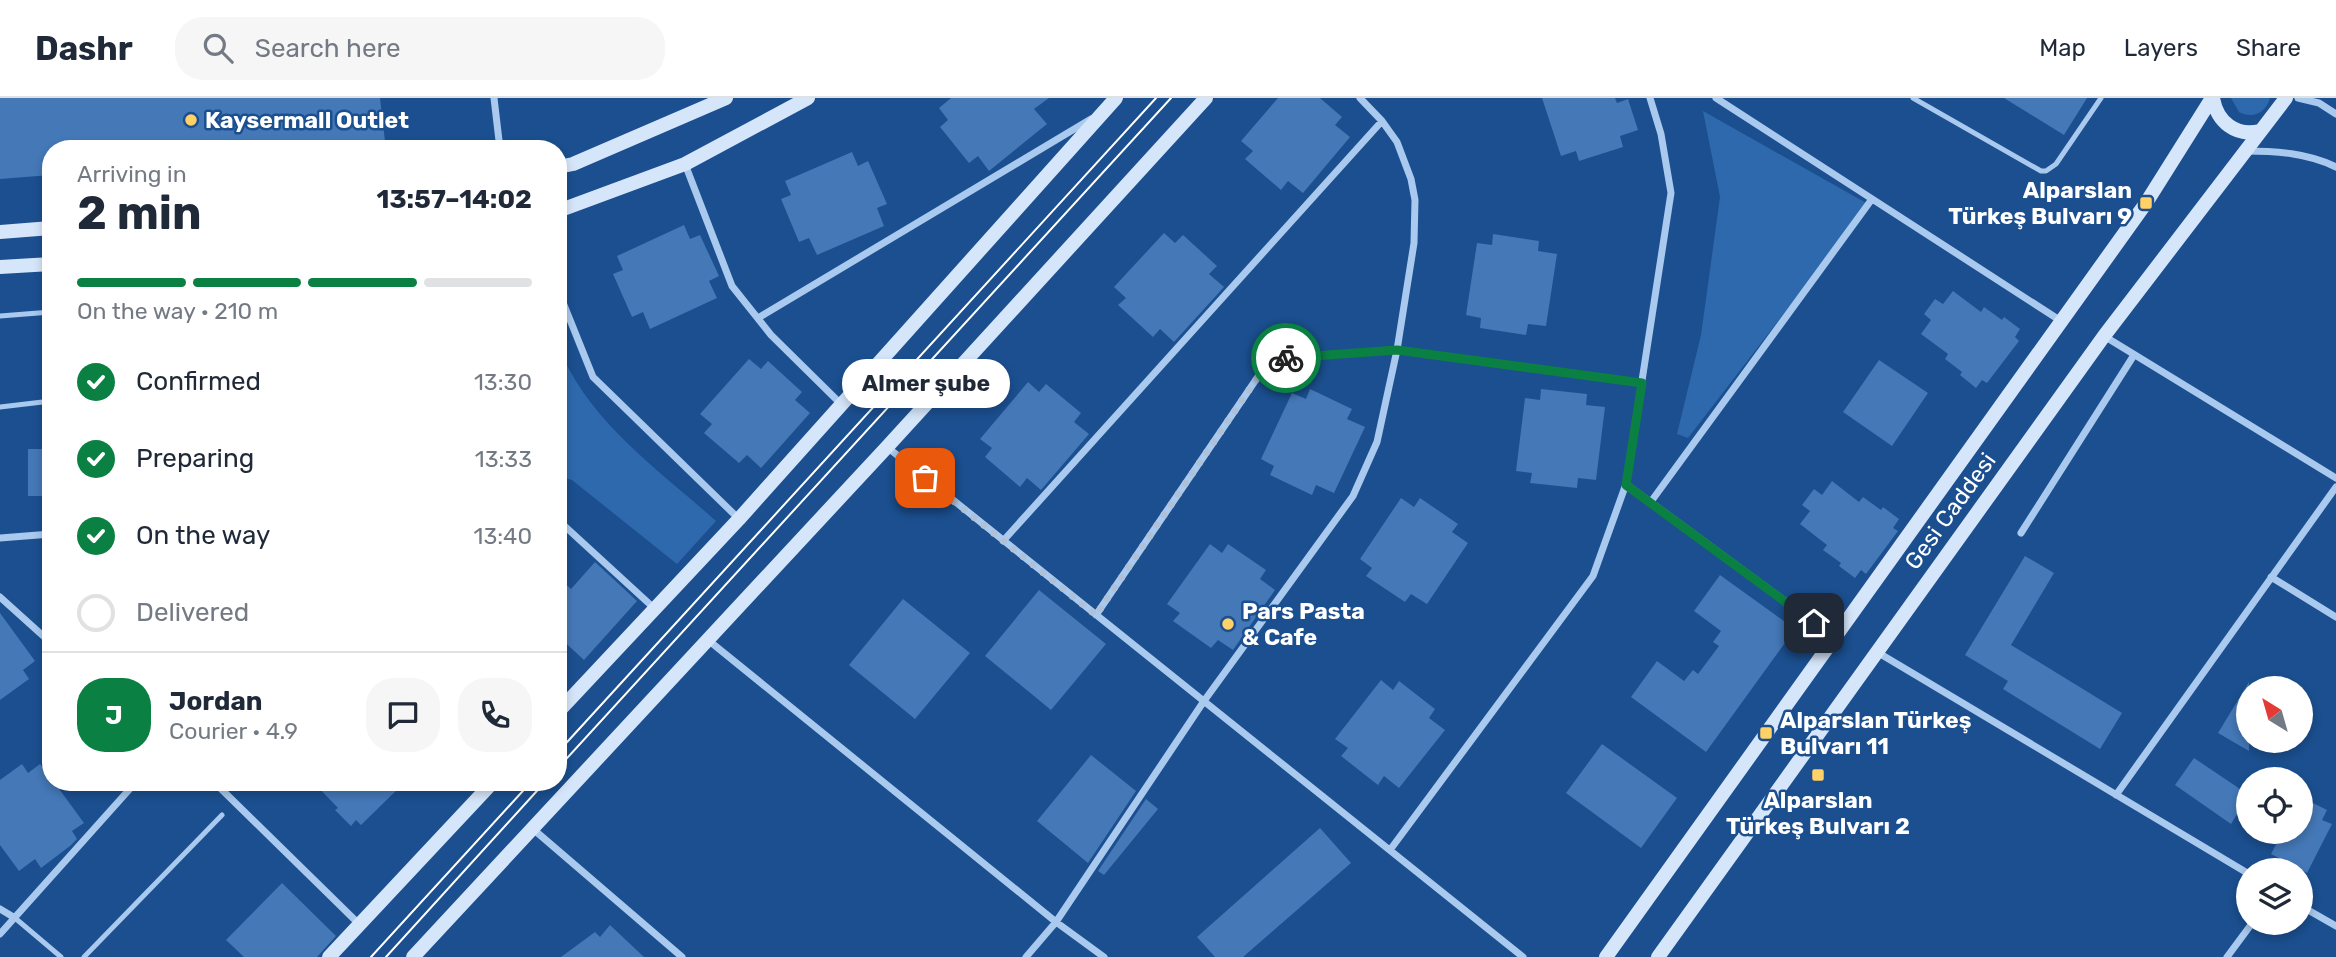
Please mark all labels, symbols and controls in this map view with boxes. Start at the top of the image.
search box [175,17,665,80]
text: Dashr [35,29,133,68]
icon: search [199,29,237,67]
text: Search here [255,33,401,64]
text: Map [2039,34,2086,62]
text: Layers [2124,34,2198,62]
text: Share [2236,34,2301,62]
place label: Kaysermall Outlet [205,106,409,134]
marker: Kaysermall Outlet [183,112,199,128]
text: Arriving in [77,160,187,188]
place label: Alparslan Türkeş Bulvarı 9 [1948,176,2132,230]
text: 13:57–14:02 [376,184,532,215]
text: 2 min [77,186,202,241]
marker: Alparslan Türkeş Bulvarı 9 [2138,195,2154,211]
text: On the way · 210 m [77,297,278,325]
courier [1251,323,1321,393]
icon: bike [1267,339,1305,377]
callout: Almer şube [841,359,1009,408]
icon: check [77,363,115,401]
text: Confirmed [136,366,261,397]
text: 13:30 [474,368,532,396]
text: Almer şube [862,369,990,397]
icon: check [77,440,115,478]
text: Preparing [136,443,254,474]
text: 13:33 [475,445,532,473]
street label: Gesi Caddesi [1898,447,2002,575]
pin [895,448,955,508]
icon: bag [906,459,944,497]
icon: check [77,517,115,555]
text: On the way [136,520,270,551]
text: 13:40 [474,522,532,550]
pin [1784,593,1844,653]
text: Delivered [136,597,249,628]
place label: Pars Pasta & Cafe [1242,597,1365,651]
icon: home [1795,604,1833,642]
marker: Pars Pasta & Cafe [1220,616,1236,632]
north arrow [2236,676,2314,752]
map controls [2236,676,2313,935]
button: chat [366,678,440,752]
button: phone [458,678,532,752]
text: Jordan [169,686,262,717]
text: J [105,700,123,731]
place label: Alparslan Türkeş Bulvarı 11 [1780,706,1972,760]
text: Courier · 4.9 [169,717,298,745]
marker: Alparslan Türkeş Bulvarı 11 [1758,725,1774,741]
marker: Alparslan Türkeş Bulvarı 2 [1810,767,1826,783]
button: locate [2236,767,2313,844]
place label: Alparslan Türkeş Bulvarı 2 [1726,786,1910,840]
button: layers [2236,858,2313,935]

